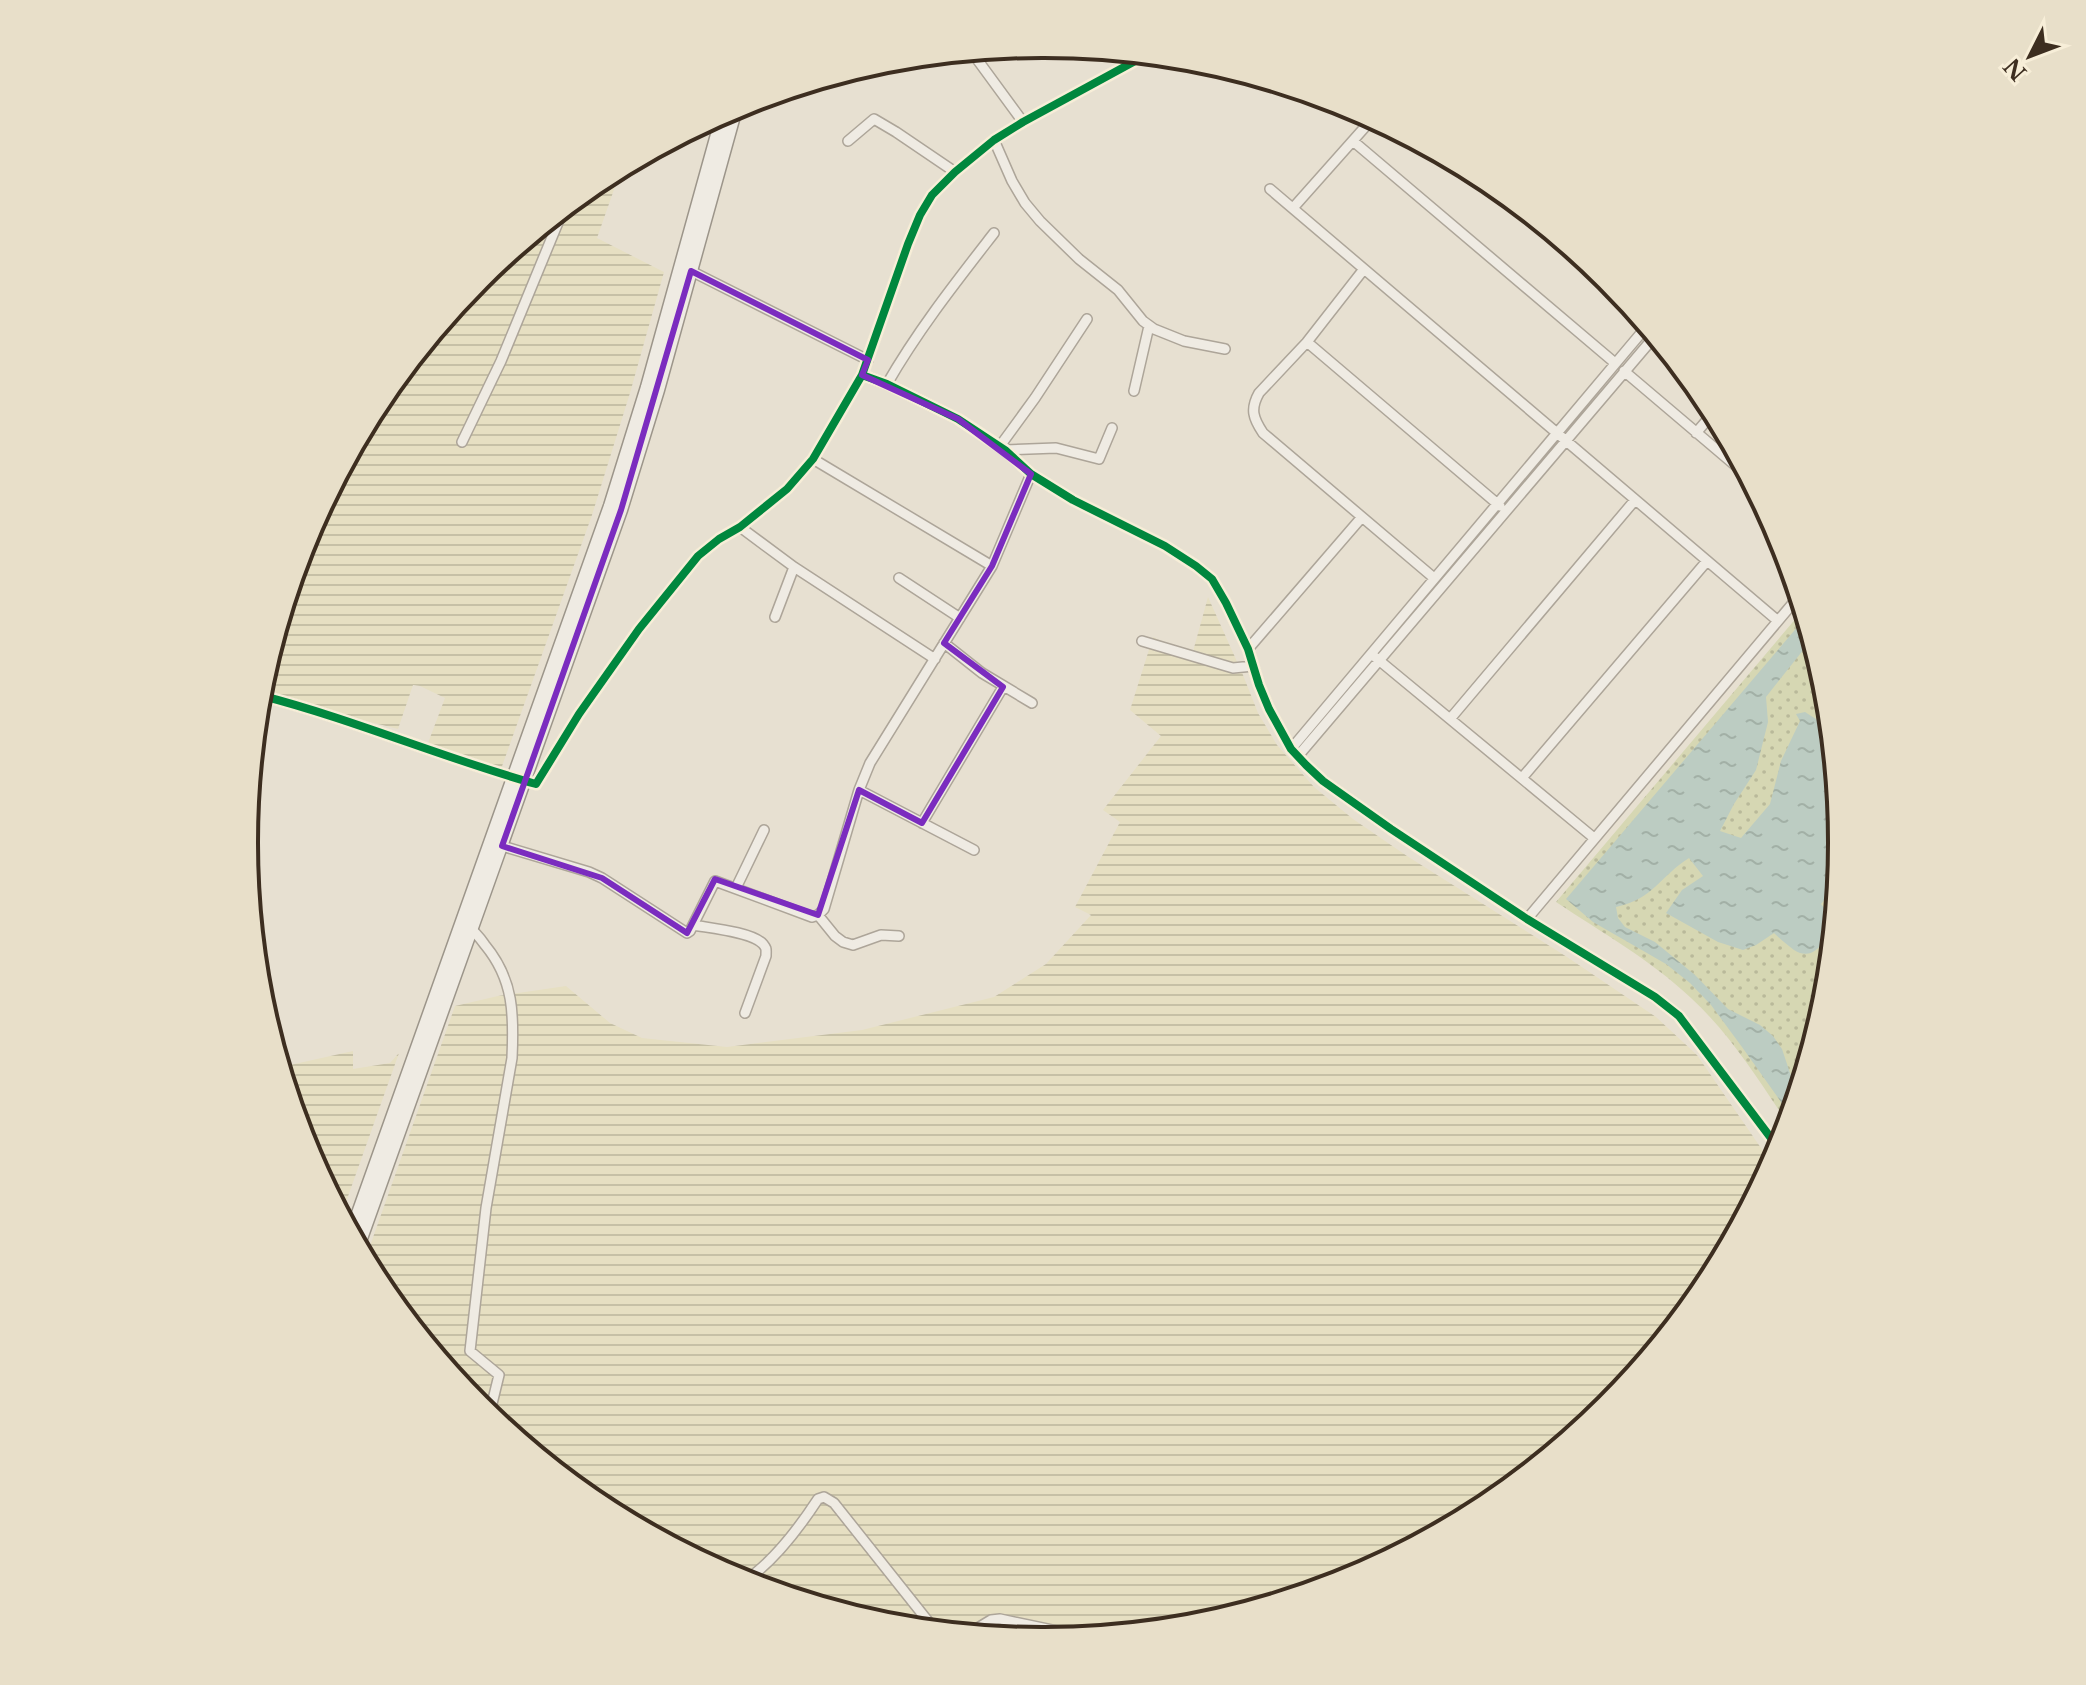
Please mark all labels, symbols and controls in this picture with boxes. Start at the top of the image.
north arrow [1990,16,2070,96]
text: N [1998,52,2032,86]

